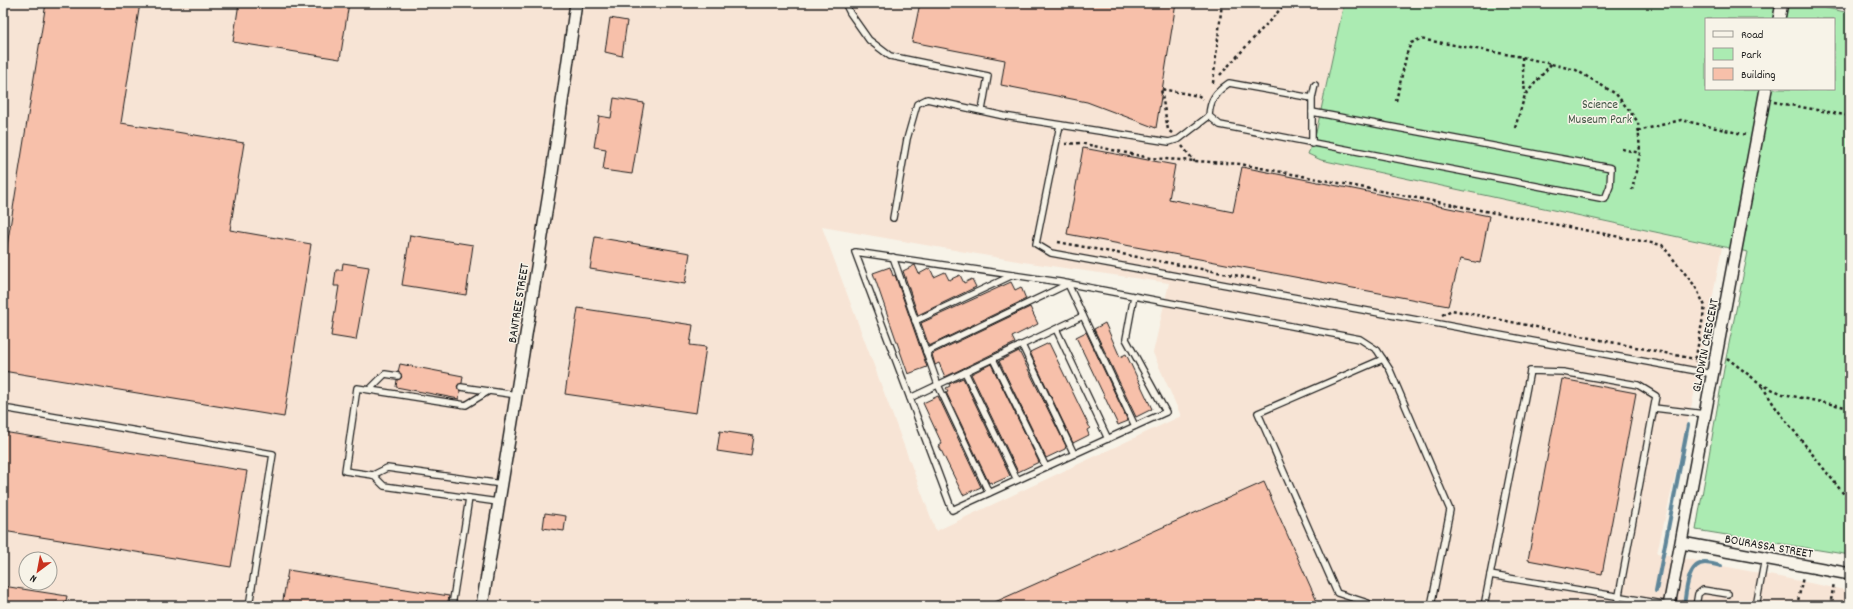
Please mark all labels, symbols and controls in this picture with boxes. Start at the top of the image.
legend [1705,18,1835,90]
text: Road [1741,27,1763,44]
text: Park [1741,47,1762,64]
text: Building [1741,67,1776,84]
park label: Science Museum Park [1568,96,1632,130]
street label: BANTREE STREET [504,262,535,345]
street label: GLADWIN CRESCENT [1688,297,1725,394]
street label: BOURASSA STREET [1723,530,1814,565]
north arrow [18,551,58,591]
text: N [27,569,40,586]

